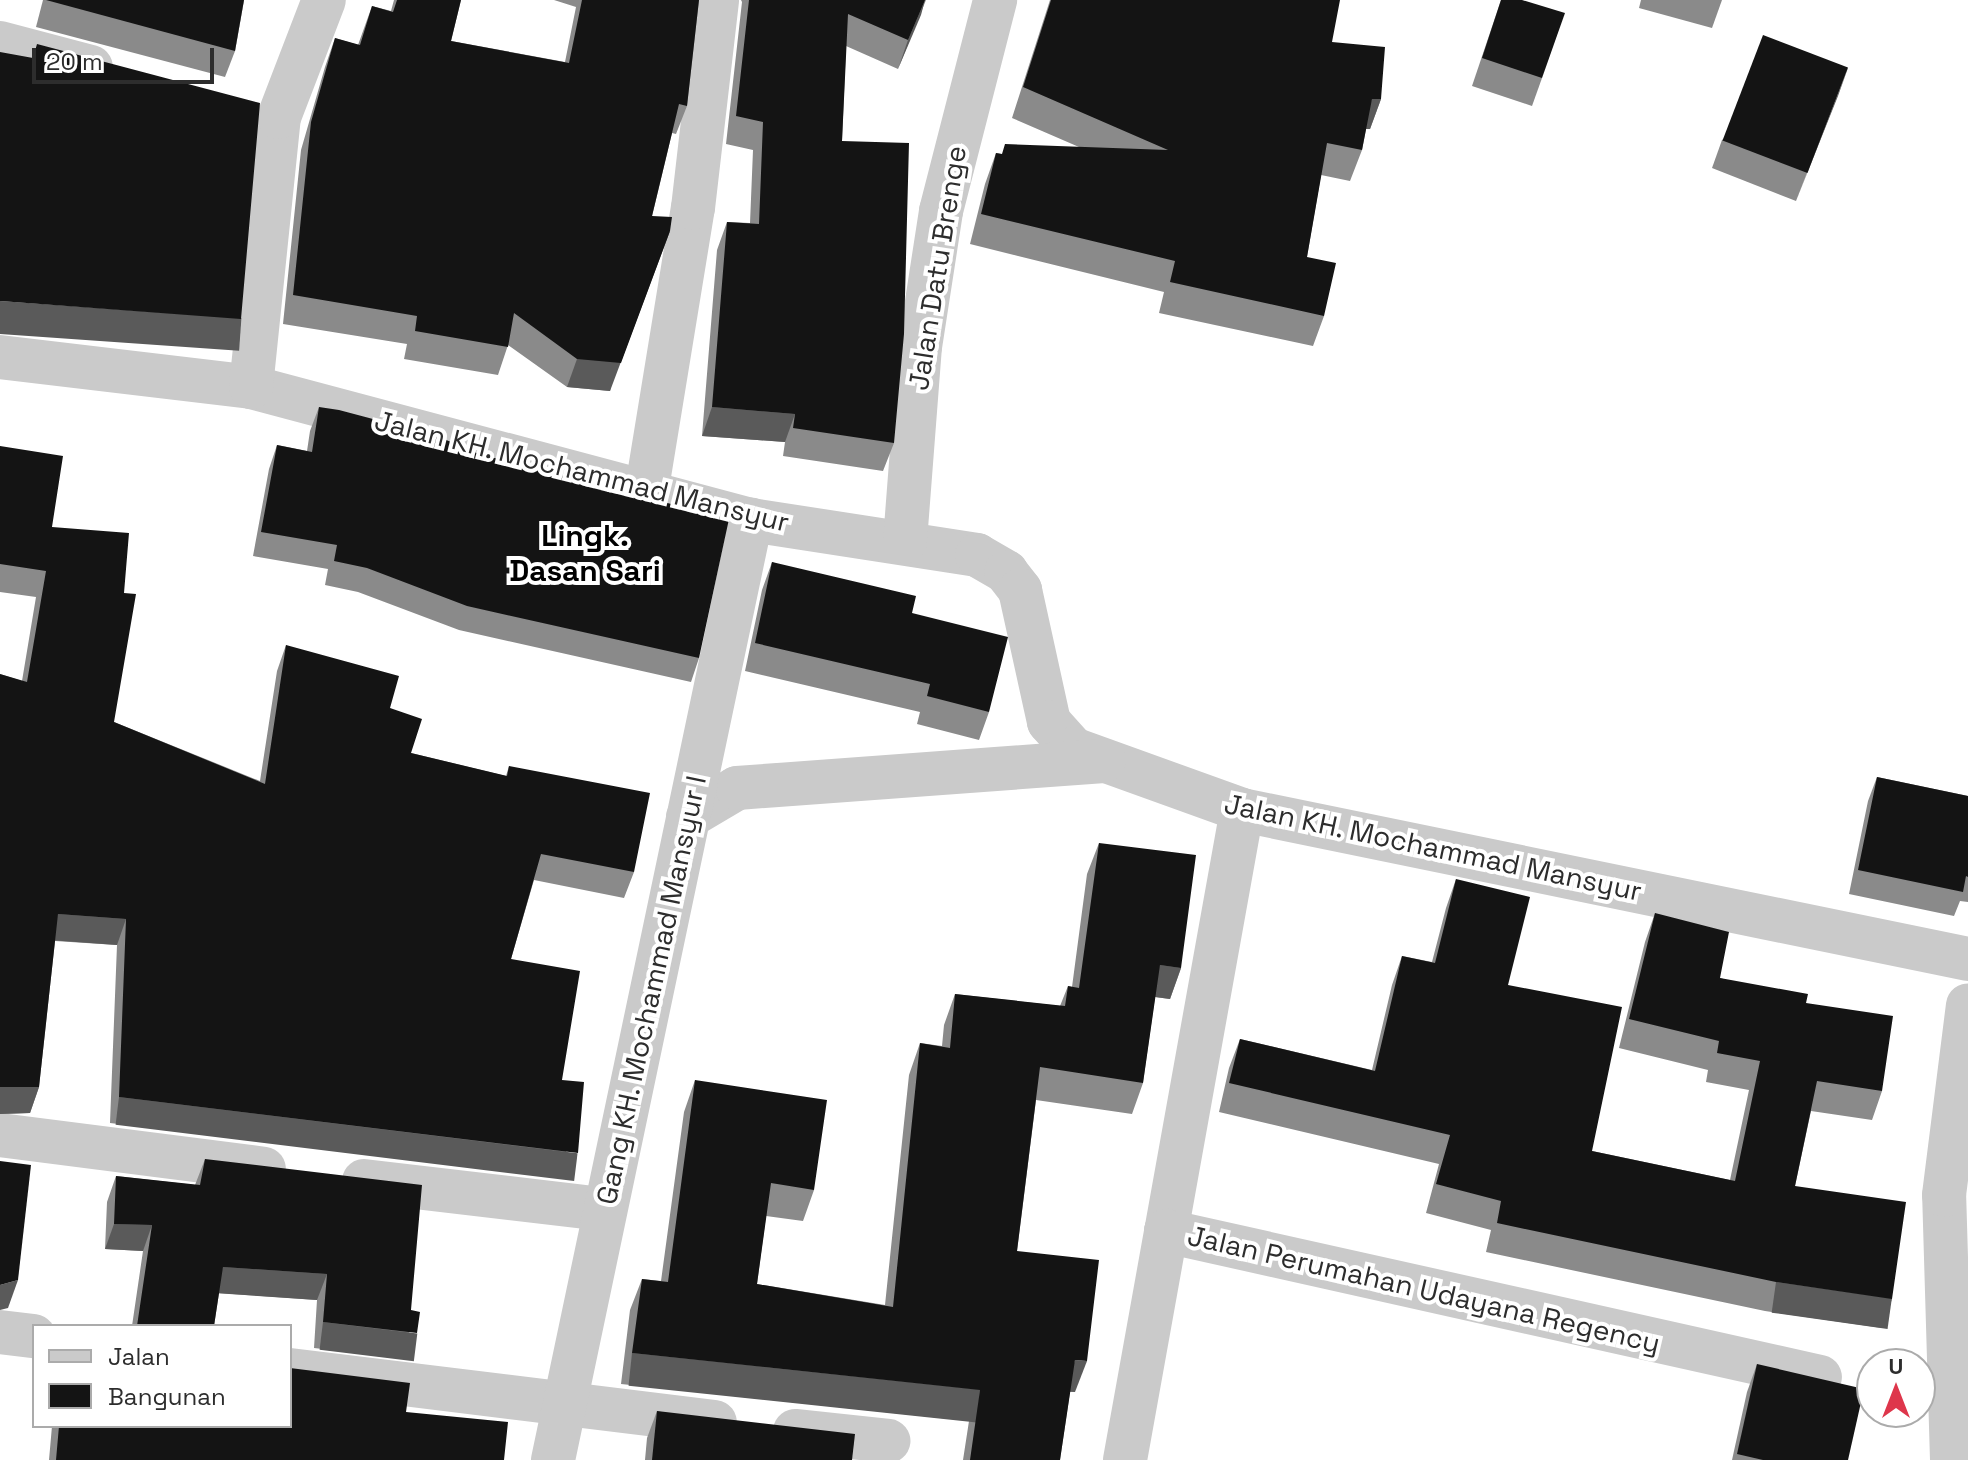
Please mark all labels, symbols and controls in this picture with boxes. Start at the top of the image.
scale bar [36,32,218,82]
text: 20 m [46,46,103,77]
street label: Jalan Datu Brenge [901,143,973,393]
street label: Jalan KH. Mochammad Mansyur [371,403,793,539]
district label: Lingk. Dasan Sari [509,518,661,588]
street label: Gang KH. Mochammad Mansyur I [589,772,713,1208]
street label: Jalan KH. Mochammad Mansyur [1221,786,1645,908]
street label: Jalan Perumahan Udayana Regency [1185,1218,1663,1360]
legend [32,1324,292,1428]
text: Jalan [108,1341,170,1372]
north arrow [1856,1348,1936,1428]
text: U [1889,1352,1903,1380]
text: Bangunan [108,1381,226,1412]

